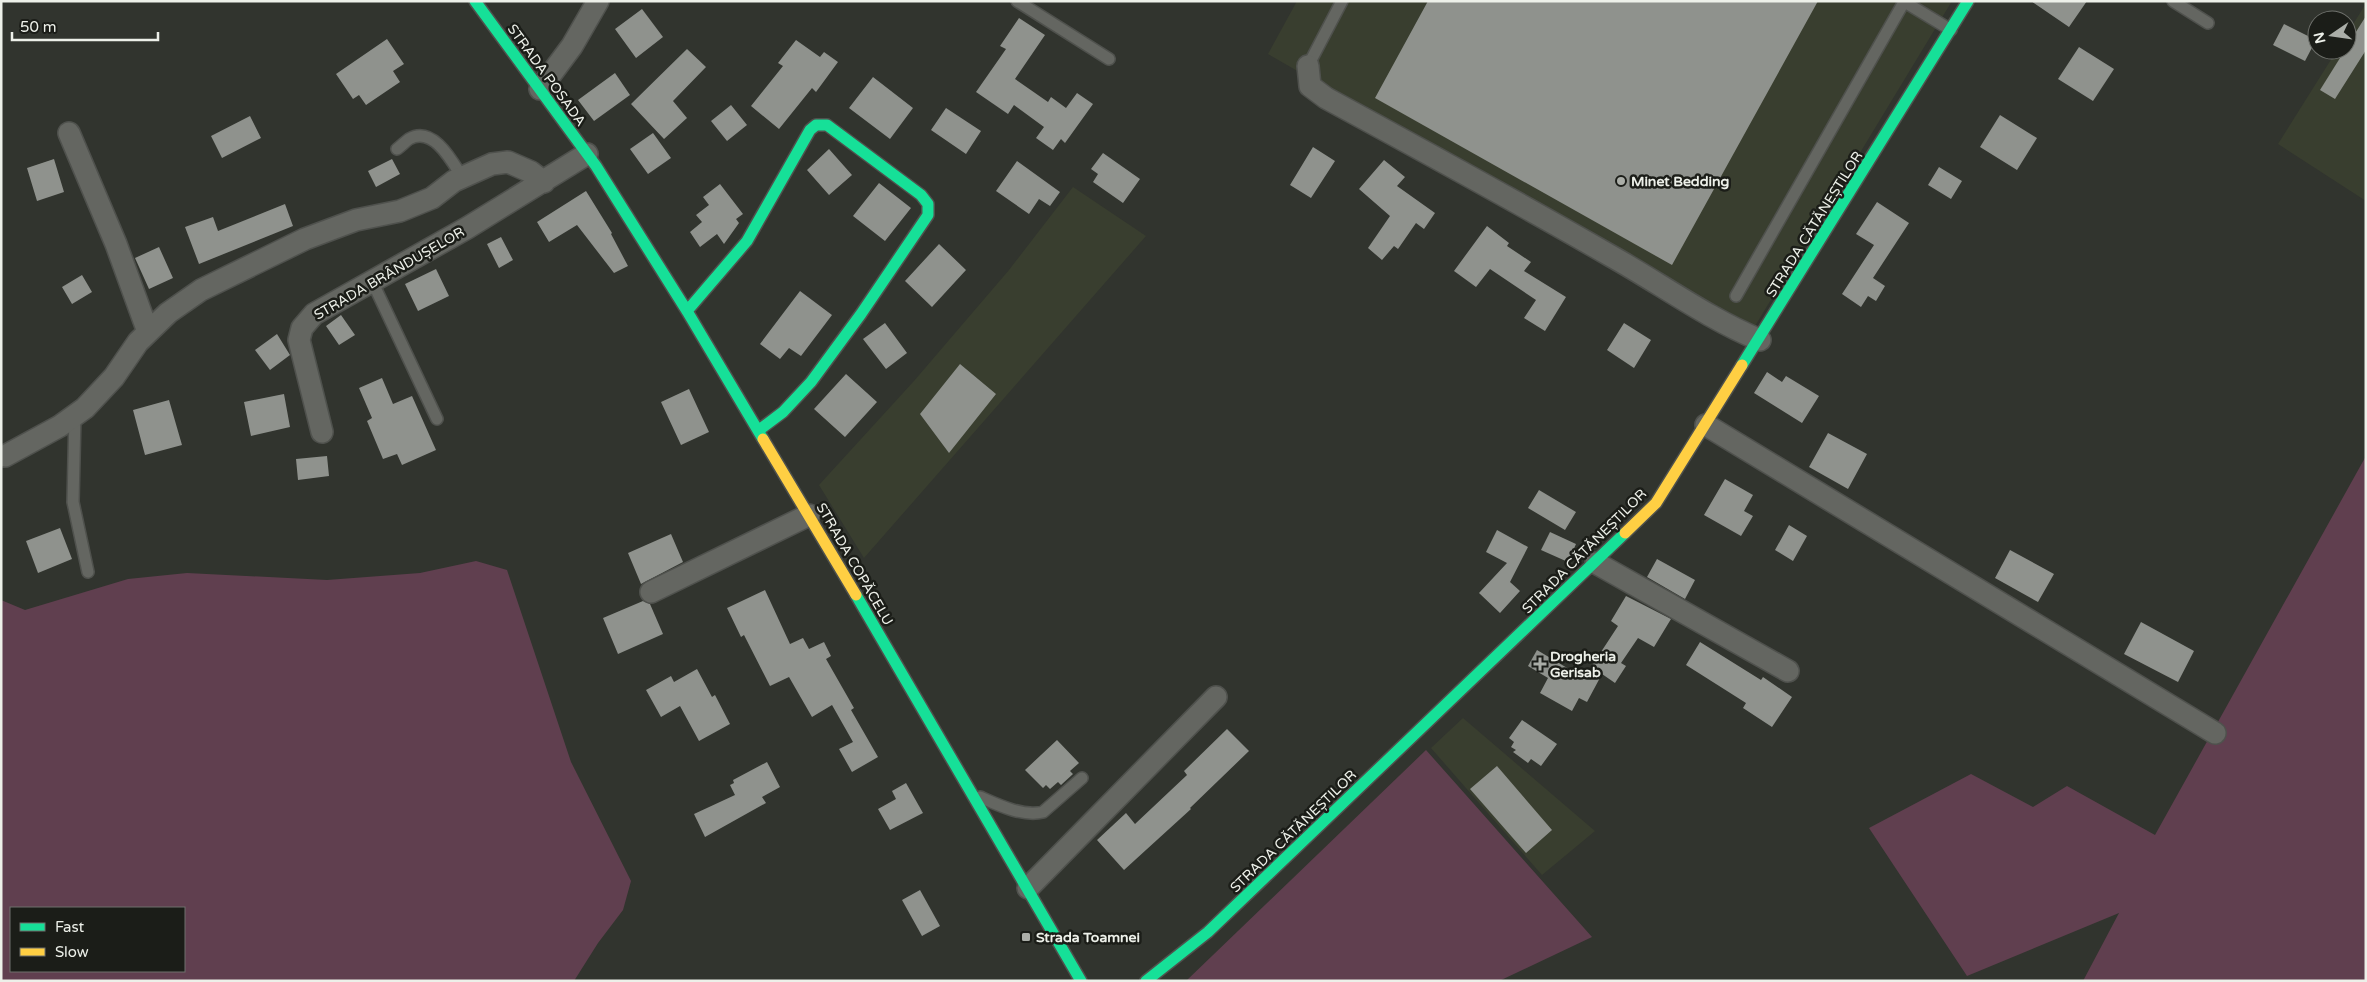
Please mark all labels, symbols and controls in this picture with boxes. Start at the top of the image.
scale bar [12,10,159,42]
north arrow [2307,10,2357,60]
text: 50 m [20,18,57,36]
street label: STRADA POSADA [504,21,589,130]
text: N [2310,30,2329,45]
street label: STRADA CĂTĂNEȘTILOR [1762,148,1866,300]
place label: Minet Bedding [1631,173,1730,190]
marker: Minet Bedding [1615,175,1627,187]
street label: STRADA BRÂNDUȘELOR [311,223,468,324]
street label: STRADA CĂTĂNEȘTILOR [1519,486,1650,617]
street label: STRADA COPĂCELU [813,500,897,628]
place label: Drogheria Gerisab [1550,648,1616,681]
marker: Drogheria Gerisab [1534,658,1546,670]
street label: STRADA CĂTĂNEȘTILOR [1227,767,1360,896]
legend [10,907,185,972]
text: Fast [55,918,85,936]
place label: Strada Toamnei [1036,929,1140,946]
marker: Strada Toamnei [1020,931,1032,943]
text: Slow [55,943,89,961]

